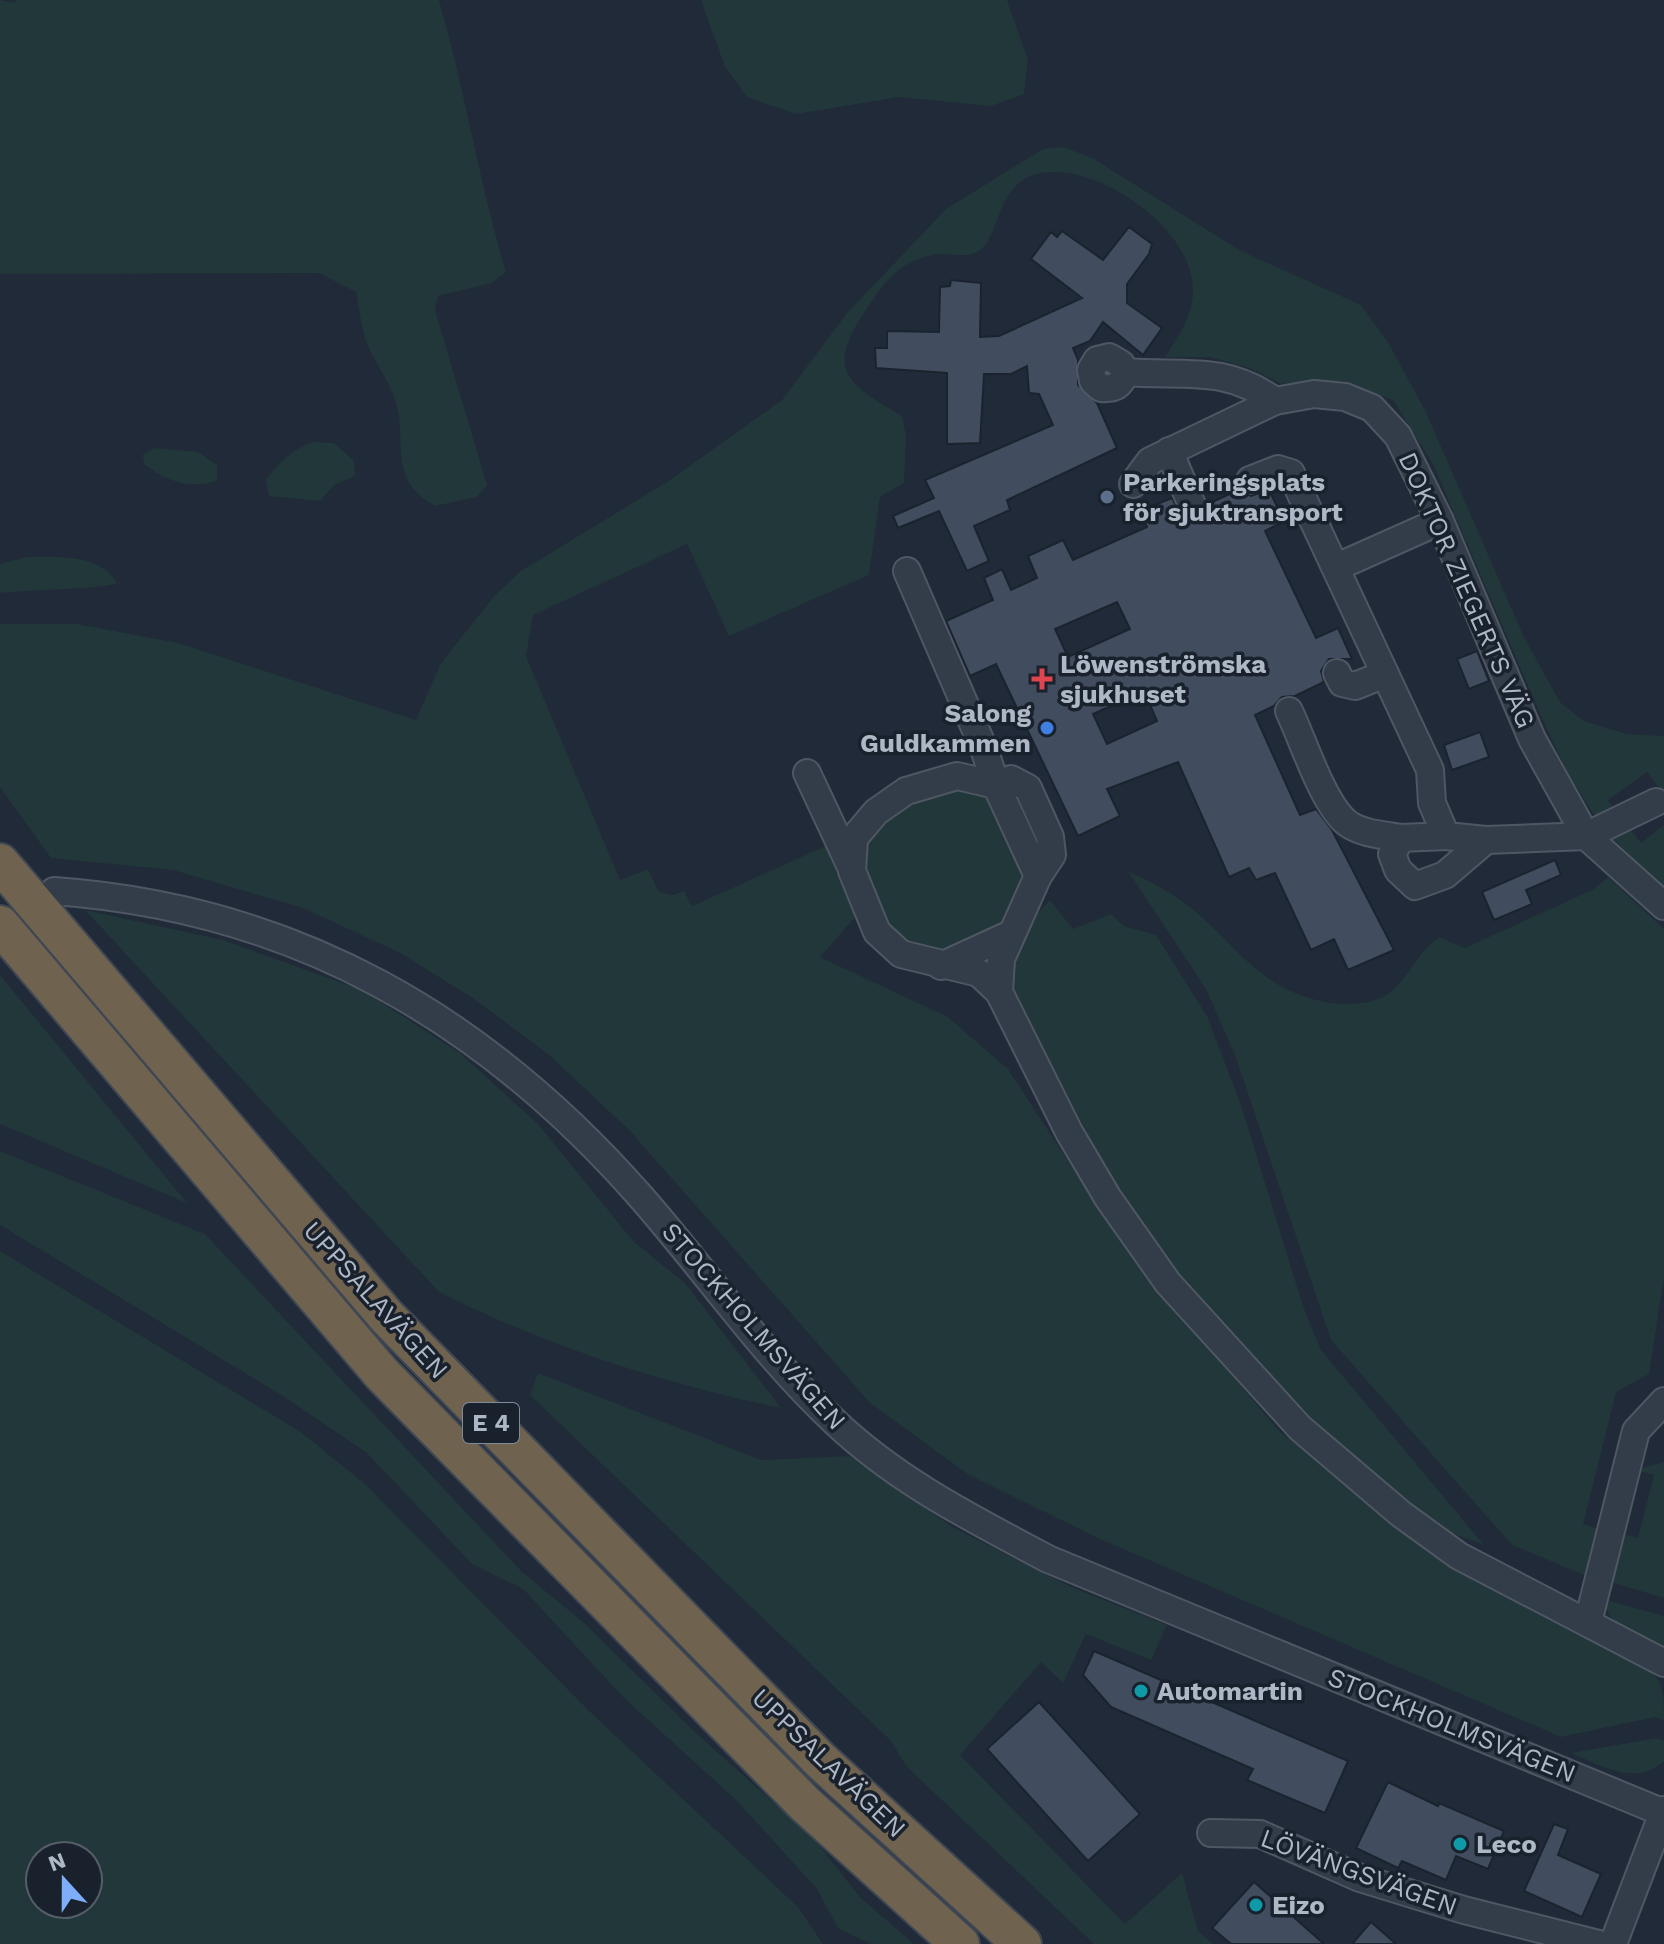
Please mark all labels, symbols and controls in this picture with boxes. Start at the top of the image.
street label: DOKTOR ZIEGERTS VÄG [1393,447,1541,733]
place label: Parkeringsplats för sjuktransport [1123,467,1343,527]
marker: Parkeringsplats för sjuktransport [1098,488,1116,506]
place label: Löwenströmska sjukhuset [1060,649,1266,709]
marker: Löwenströmska sjukhuset [1031,668,1053,690]
place label: Salong Guldkammen [860,698,1031,758]
marker: Salong Guldkammen [1038,719,1056,737]
street label: UPPSALAVÄGEN [298,1215,454,1385]
street label: STOCKHOLMSVÄGEN [656,1216,852,1436]
road number: E 4 [463,1403,519,1443]
street label: STOCKHOLMSVÄGEN [1324,1662,1580,1788]
place label: Automartin [1157,1676,1303,1706]
street label: UPPSALAVÄGEN [746,1682,912,1844]
marker: Automartin [1132,1682,1150,1700]
street label: LÖVÄNGSVÄGEN [1257,1822,1461,1922]
place label: Leco [1476,1829,1537,1859]
marker: Leco [1451,1835,1469,1853]
north arrow [24,1840,104,1920]
text: N [45,1847,69,1876]
place label: Eizo [1272,1890,1325,1920]
marker: Eizo [1247,1896,1265,1914]

